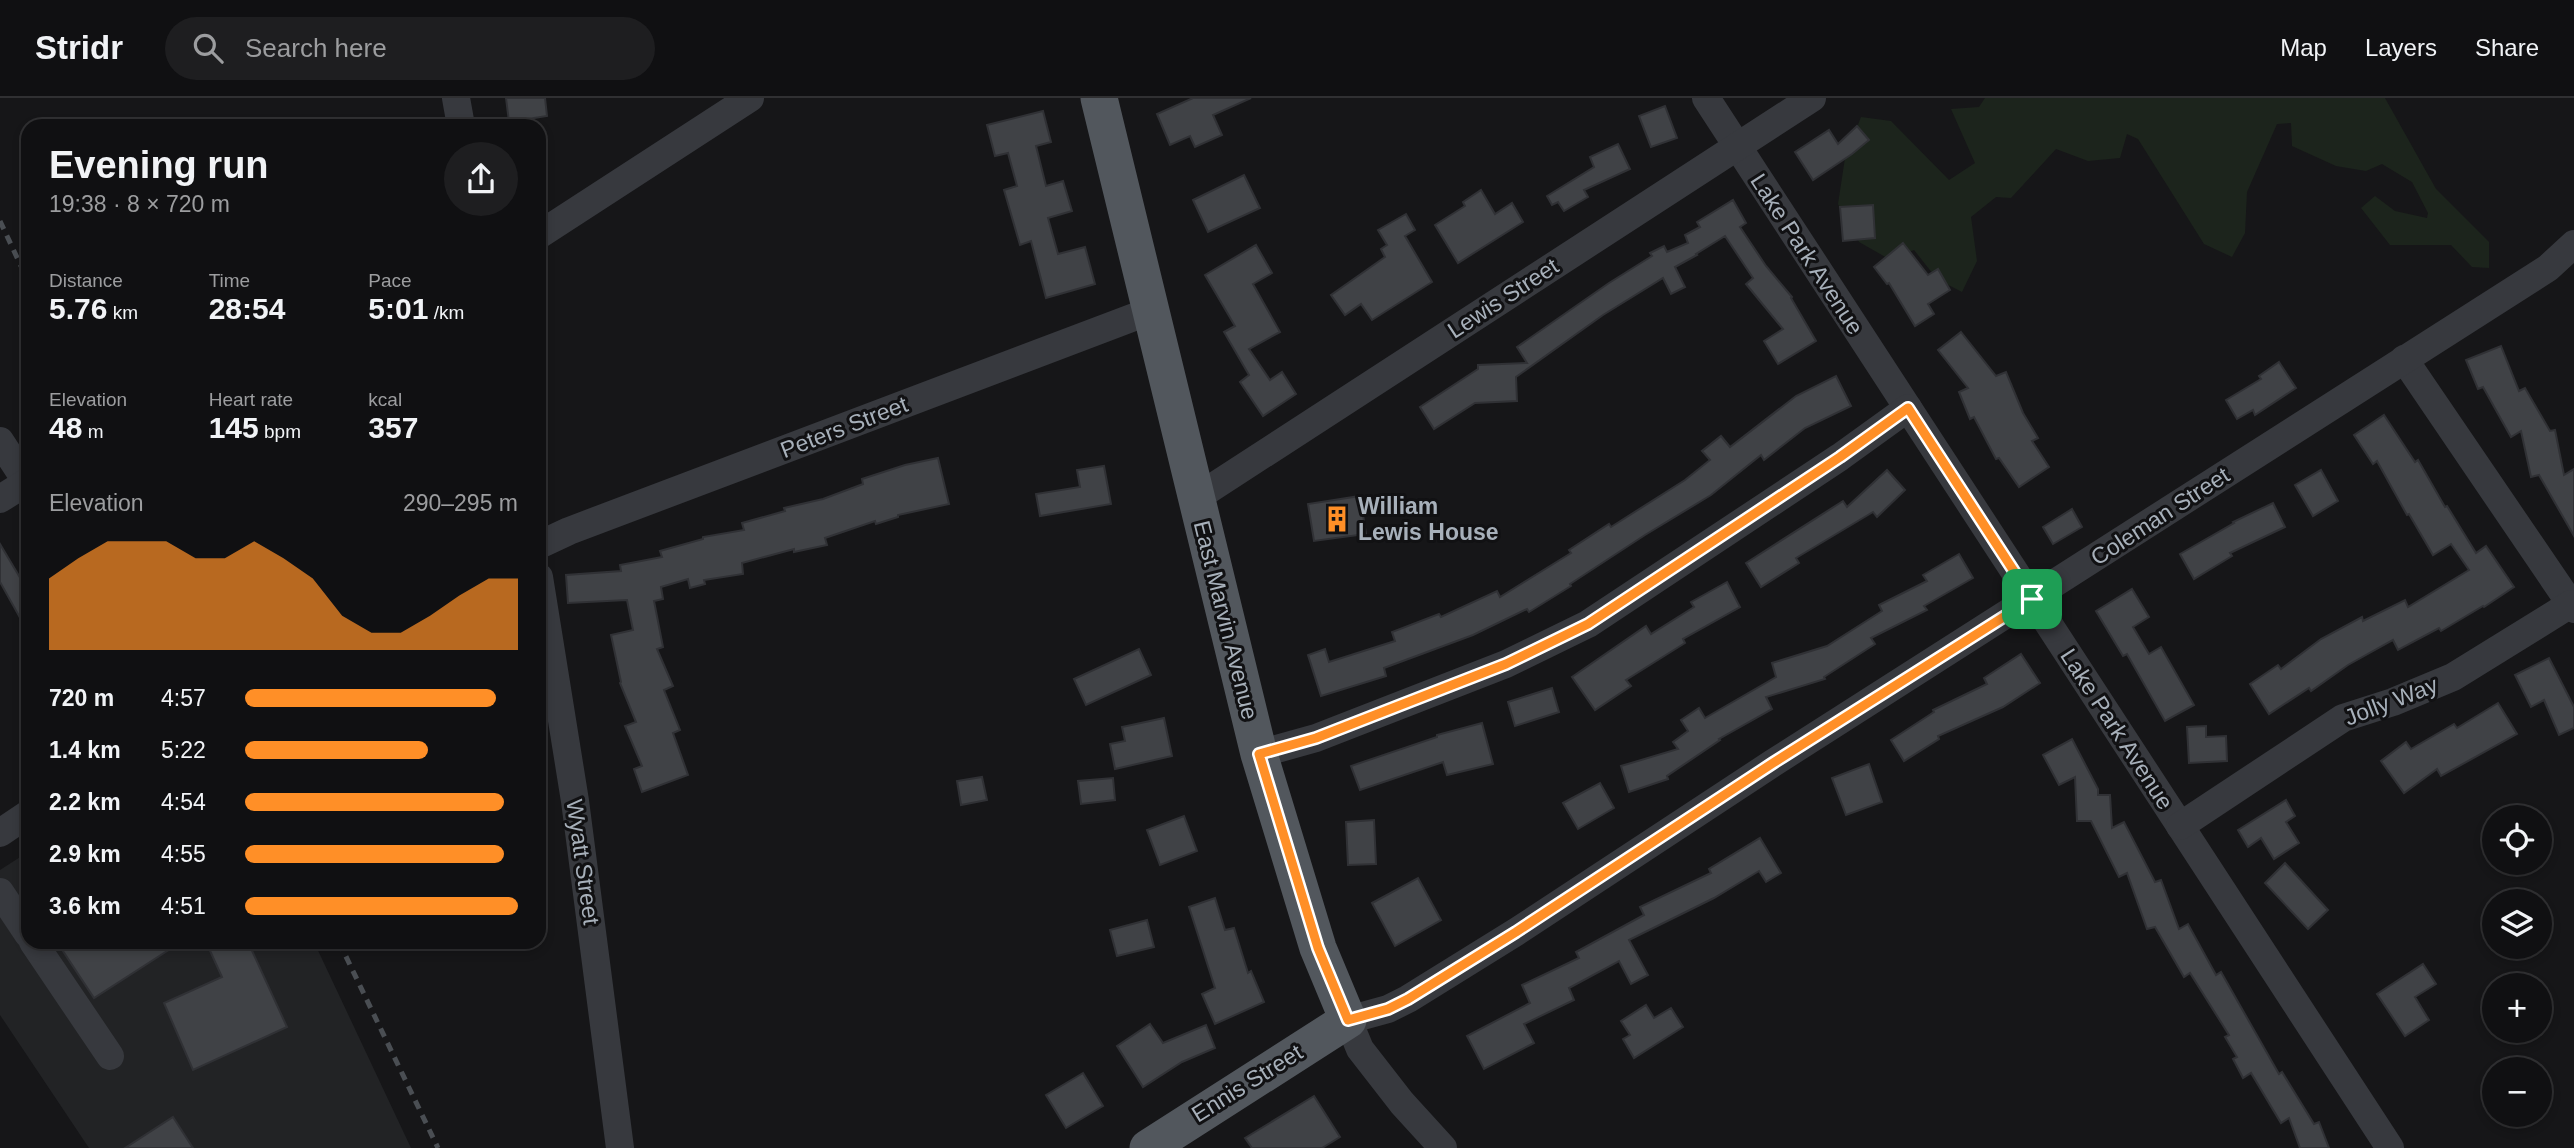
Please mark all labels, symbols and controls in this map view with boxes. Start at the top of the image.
search box [165,17,655,80]
text: Stridr [35,29,123,66]
icon: search [189,29,227,67]
text: Search here [245,33,387,63]
text: Map [2280,34,2327,61]
text: Layers [2365,34,2437,61]
text: Share [2475,34,2539,61]
button: share [444,142,518,216]
text: Evening run [49,144,269,186]
street label: Lake Park Avenue [1745,169,1869,339]
text: 19:38 · 8 × 720 m [49,191,230,217]
street label: Lewis Street [1443,252,1564,343]
text: Distance [49,270,123,291]
text: Time [209,270,250,291]
text: Pace [368,270,412,291]
text: 5.76 [49,292,107,325]
text: 28:54 [209,292,285,325]
text: 5:01 [368,292,428,325]
text: km [107,302,138,323]
text: /km [428,302,464,323]
text: Elevation [49,389,127,410]
text: Heart rate [209,389,293,410]
text: kcal [368,389,402,410]
street label: Peters Street [777,391,912,463]
text: 48 [49,411,82,444]
text: 145 [209,411,259,444]
text: 357 [368,411,418,444]
text: m [82,421,103,442]
text: bpm [259,421,301,442]
street label: Coleman Street [2086,461,2235,570]
text: Elevation [49,490,144,516]
text: 290–295 m [403,490,518,516]
place label: William Lewis House [1358,493,1499,545]
building icon: William Lewis House [1322,504,1352,534]
street label: East Marvin Avenue [1189,518,1263,722]
pin [2002,569,2062,629]
icon: arrive [2013,580,2051,618]
street label: Lake Park Avenue [2055,644,2179,814]
street label: Jolly Way [2341,671,2442,731]
text: 720 m [49,685,114,711]
text: 4:57 [161,685,206,711]
text: 1.4 km [49,737,121,763]
text: 5:22 [161,737,206,763]
text: 2.2 km [49,789,121,815]
text: 4:54 [161,789,206,815]
street label: Wyatt Street [561,798,605,927]
map controls [2482,805,2552,1127]
button: locate [2482,805,2552,875]
text: 2.9 km [49,841,121,867]
text: 4:55 [161,841,206,867]
button: layers [2482,889,2552,959]
text: 3.6 km [49,893,121,919]
text: 4:51 [161,893,206,919]
button: + [2482,973,2552,1043]
street label: Ennis Street [1187,1038,1308,1127]
button: − [2482,1057,2552,1127]

